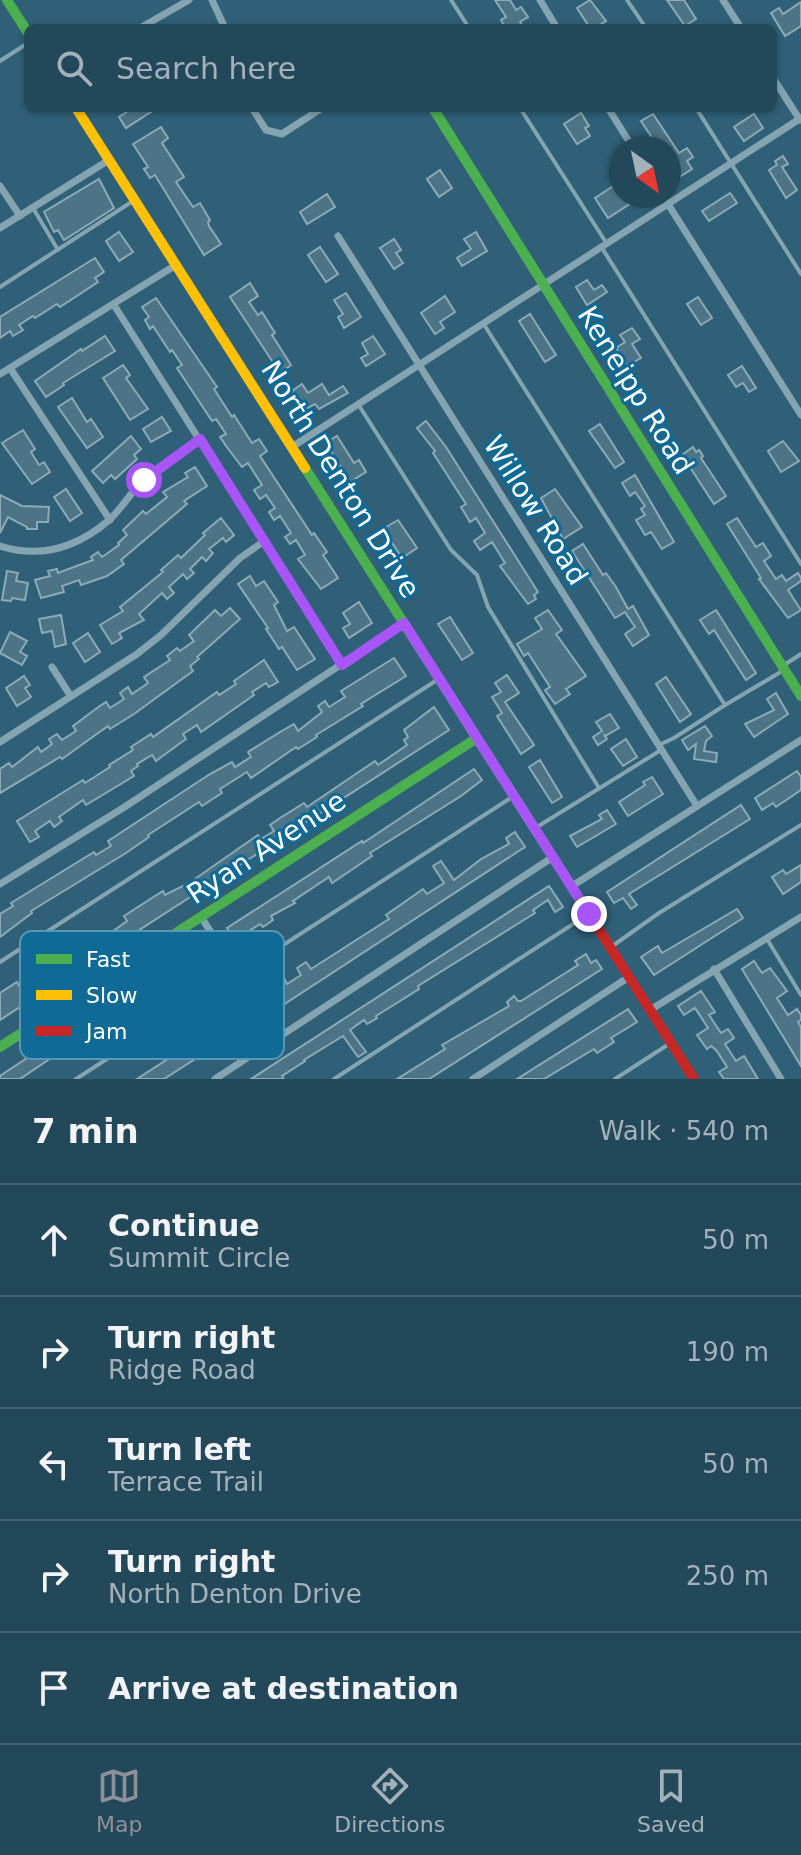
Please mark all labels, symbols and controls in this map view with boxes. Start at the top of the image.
search box [24,24,777,112]
icon: search [52,46,96,90]
text: Search here [116,51,296,86]
north arrow [609,136,681,208]
street label: Keneipp Road [571,300,700,480]
street label: North Denton Drive [254,355,427,604]
street label: Willow Road [477,430,595,591]
route start [126,462,162,498]
street label: Ryan Avenue [181,784,352,911]
route end [571,896,607,932]
legend [20,931,284,1059]
text: Fast [86,947,131,972]
text: Slow [86,983,138,1008]
text: Jam [84,1019,127,1044]
text: 7 min [32,1111,139,1151]
text: Walk · 540 m [599,1116,769,1146]
text: Continue [108,1208,260,1243]
icon: ahead [32,1218,76,1262]
text: 50 m [702,1225,769,1255]
text: Summit Circle [108,1243,290,1273]
text: Turn right [108,1320,275,1355]
icon: right [32,1330,76,1374]
text: 190 m [686,1337,769,1367]
text: Ridge Road [108,1355,256,1385]
text: Turn left [108,1432,251,1467]
icon: left [32,1442,76,1486]
text: 50 m [702,1449,769,1479]
text: Terrace Trail [108,1467,264,1497]
text: Turn right [108,1544,275,1579]
icon: right [32,1554,76,1598]
text: 250 m [686,1561,769,1591]
text: North Denton Drive [108,1579,362,1609]
icon: arrive [32,1666,76,1710]
text: Arrive at destination [108,1671,459,1706]
tab: Map [96,1764,142,1837]
tab: Directions [334,1764,445,1837]
tab: Saved [637,1764,705,1837]

